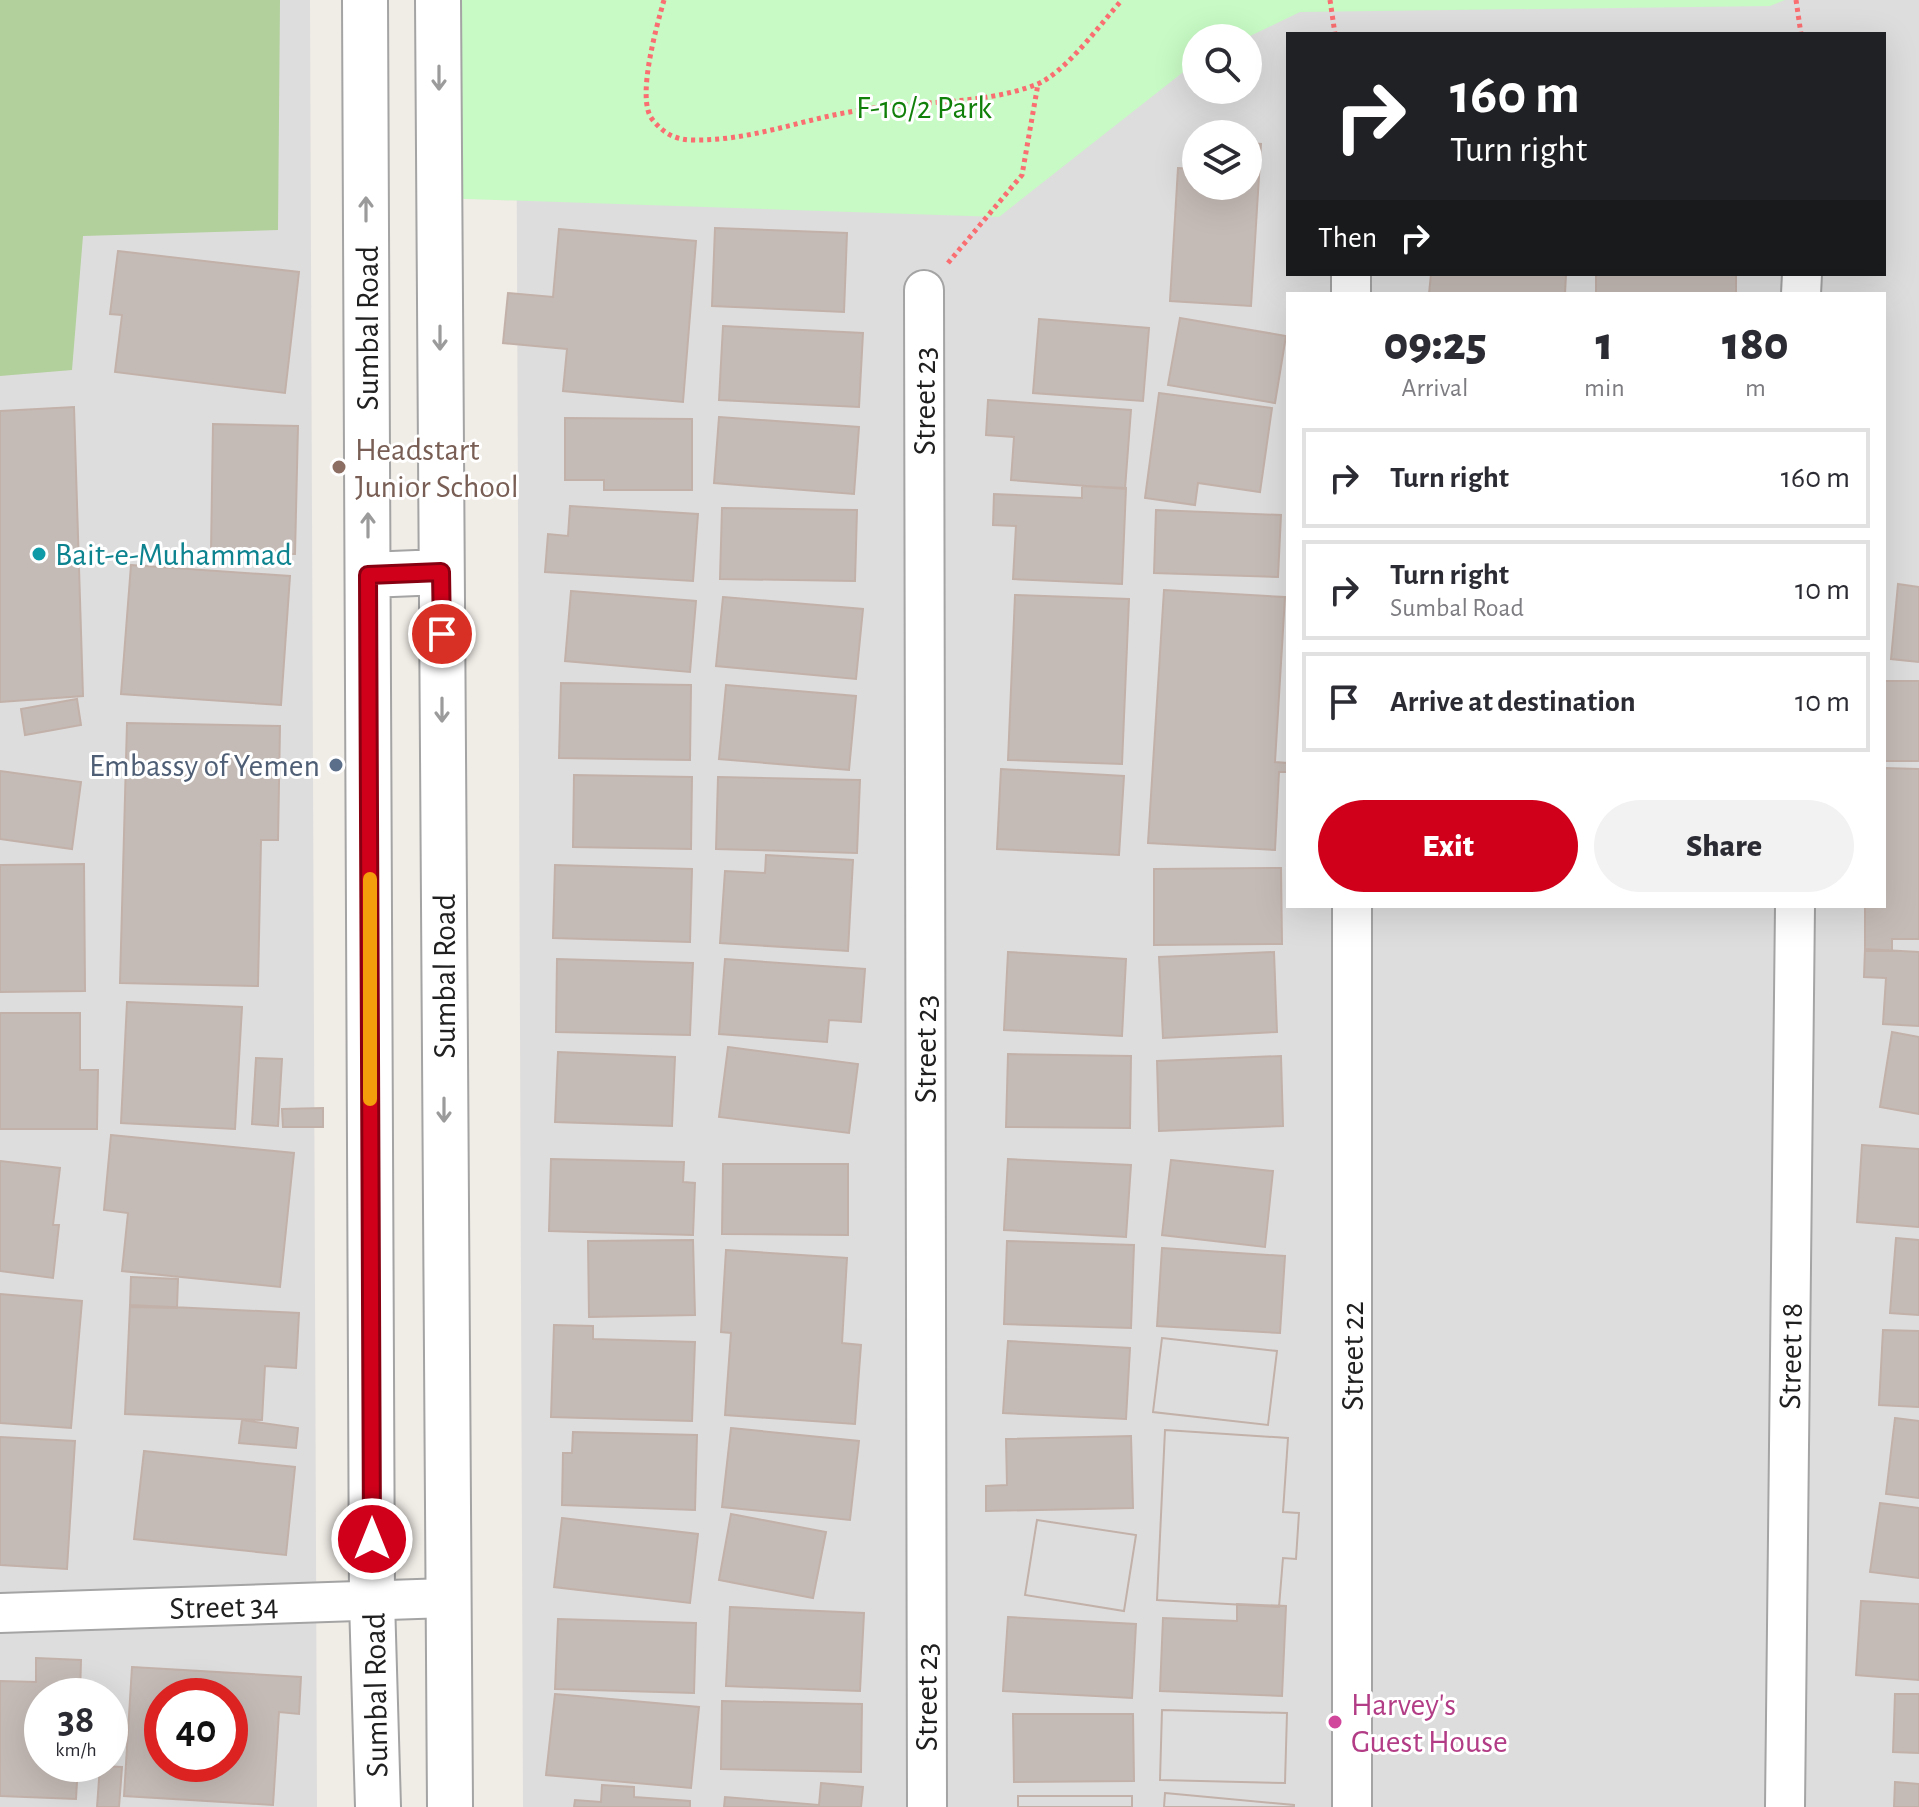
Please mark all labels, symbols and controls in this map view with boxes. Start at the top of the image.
map controls [1182,24,1262,200]
button: search [1182,24,1262,104]
one-way arrow [431,64,447,91]
icon: right [1318,64,1422,168]
text: 160 m [1450,67,1580,123]
park label: F-10/2 Park [856,92,992,124]
button: layers [1182,120,1262,200]
text: Turn right [1450,132,1587,168]
one-way arrow [358,196,374,223]
icon: right [1393,216,1437,260]
text: Then [1318,223,1377,253]
street label: Sumbal Road [352,246,384,410]
text: 09:25 [1383,321,1487,369]
text: 1 [1596,321,1613,369]
text: 180 [1722,321,1789,369]
one-way arrow [432,324,448,351]
street label: Street 23 [909,347,941,455]
text: Arrival [1402,375,1468,401]
text: min [1584,375,1625,401]
text: m [1745,375,1766,401]
place label: Headstart Junior School [355,434,519,503]
icon: right [1322,456,1366,500]
marker: Headstart Junior School [330,458,348,476]
text: Turn right [1390,463,1509,493]
text: 160 m [1781,463,1850,493]
one-way arrow [360,512,376,539]
place label: Bait-e-Muhammad [55,539,292,571]
marker: Bait-e-Muhammad [30,545,48,563]
text: Turn right [1390,560,1509,590]
icon: right [1322,568,1366,612]
text: 10 m [1795,575,1850,605]
text: Sumbal Road [1390,595,1524,621]
pin [408,600,476,668]
icon: arrive [420,612,464,656]
icon: arrive [1322,680,1366,724]
text: Arrive at destination [1390,687,1636,717]
text: 10 m [1795,687,1850,717]
one-way arrow [434,696,450,723]
place label: Embassy of Yemen [89,750,320,782]
marker: Embassy of Yemen [327,756,345,774]
button: Exit [1318,800,1578,892]
button: Share [1594,800,1854,892]
street label: Sumbal Road [429,894,461,1058]
street label: Street 23 [910,995,942,1103]
one-way arrow [437,1096,452,1123]
street label: Street 22 [1337,1301,1369,1411]
street label: Street 18 [1774,1302,1808,1410]
position arrow [330,1497,414,1581]
street label: Street 34 [169,1589,279,1625]
street label: Sumbal Road [359,1612,393,1778]
street label: Street 23 [911,1643,943,1751]
speed limit sign: 40 [144,1678,248,1782]
place label: Harvey's Guest House [1351,1689,1508,1758]
text: 38 [58,1700,94,1740]
marker: Harvey's Guest House [1326,1713,1344,1731]
text: km/h [55,1740,97,1760]

